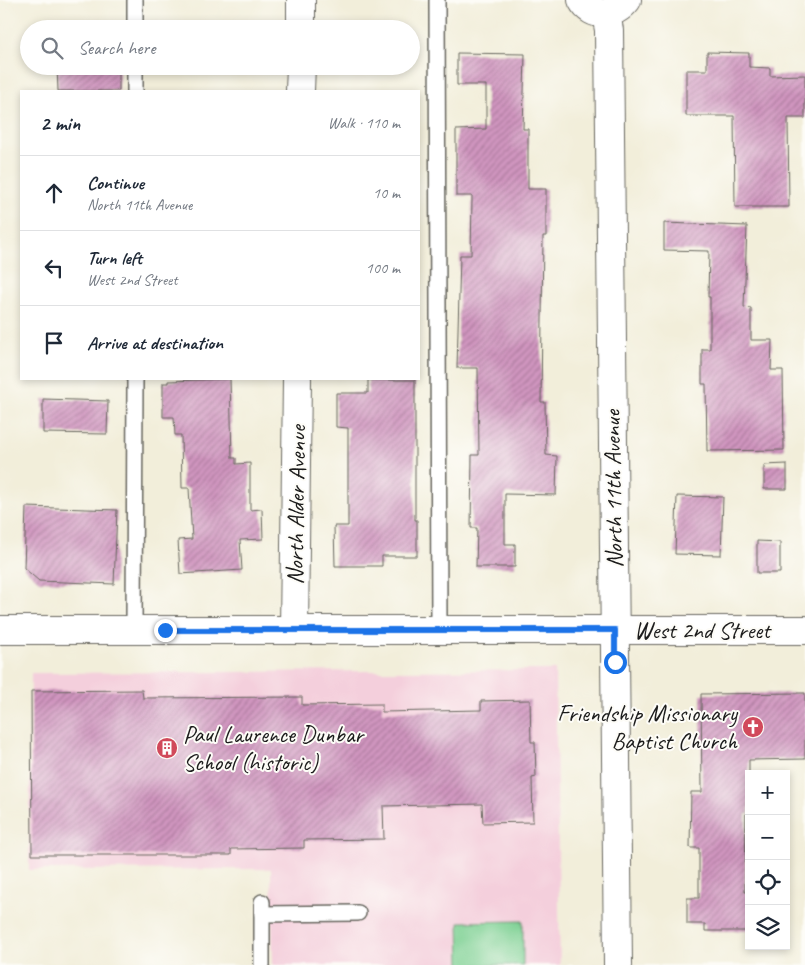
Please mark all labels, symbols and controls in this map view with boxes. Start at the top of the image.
search box [20,20,420,75]
icon: search [38,34,66,62]
text: Search here [78,36,155,60]
text: 2 min [40,110,80,136]
text: Walk · 110 m [328,113,400,133]
text: Continue [87,171,144,195]
icon: ahead [40,179,68,207]
text: 10 m [373,183,400,203]
text: North 11th Avenue [87,195,192,215]
text: Turn left [87,246,142,270]
icon: left [40,254,68,282]
text: 100 m [366,258,400,278]
text: West 2nd Street [87,270,178,290]
icon: arrive [40,329,68,357]
text: Arrive at destination [87,331,223,355]
street label: North 11th Avenue [597,408,629,568]
street label: North Alder Avenue [280,423,312,585]
street label: West 2nd Street [634,615,772,645]
route end [154,619,177,642]
route start [604,651,627,674]
place label: Friendship Missionary Baptist Church [557,698,739,756]
church icon: Friendship Missionary Baptist Church [741,715,765,739]
place label: Paul Laurence Dunbar School (historic) [183,719,365,777]
building icon: Paul Laurence Dunbar School (historic) [155,736,179,760]
map controls [745,770,790,950]
button: + [745,770,790,815]
button: − [745,815,790,860]
button: locate [745,860,790,905]
button: layers [745,905,790,950]

